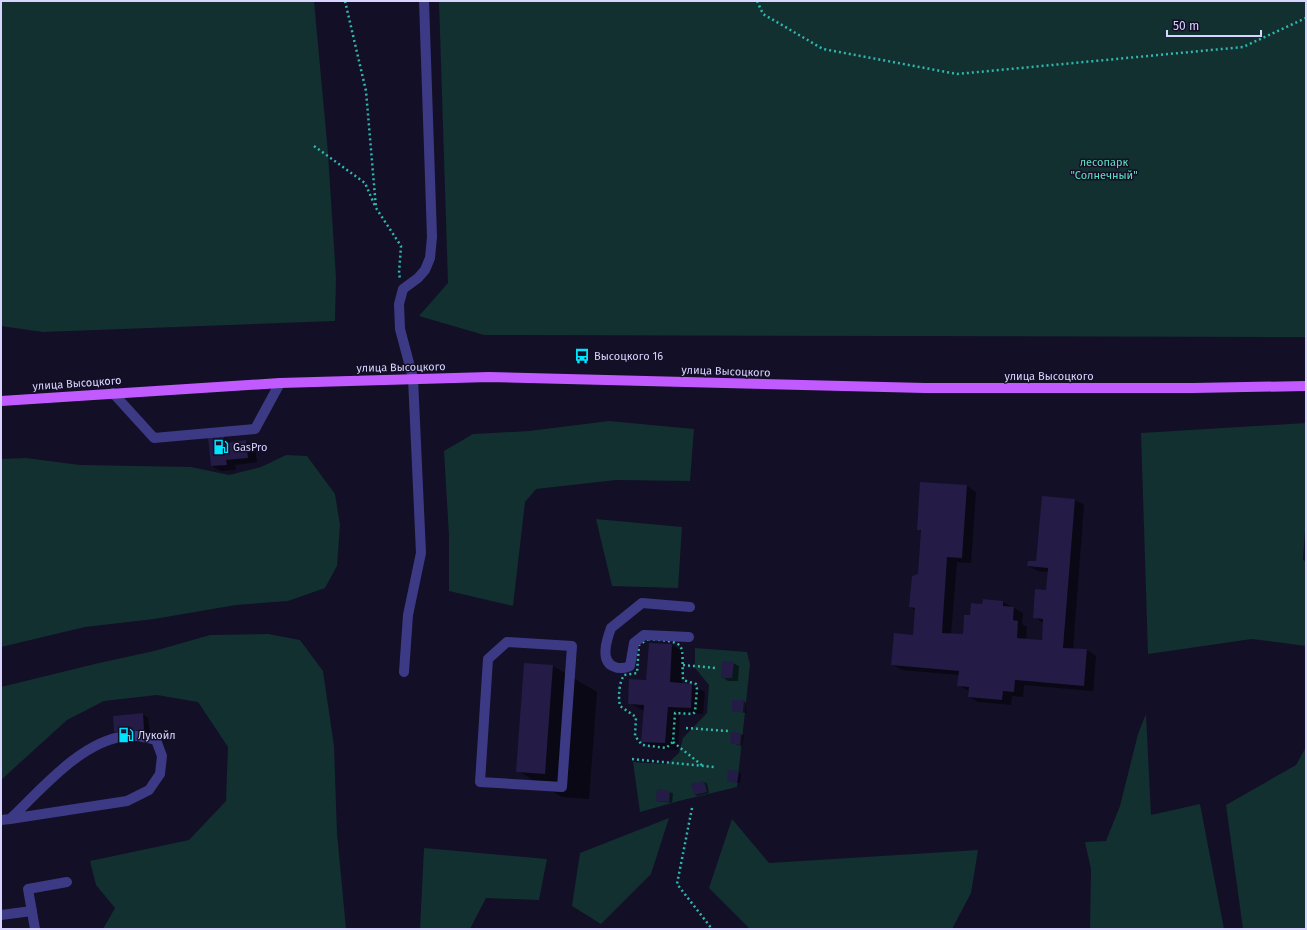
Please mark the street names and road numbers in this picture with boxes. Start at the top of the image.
street label: улица Высоцкого [356,360,446,375]
street label: улица Высоцкого [681,363,771,380]
street label: улица Высоцкого [1004,370,1094,383]
street label: улица Высоцкого [32,374,122,393]

